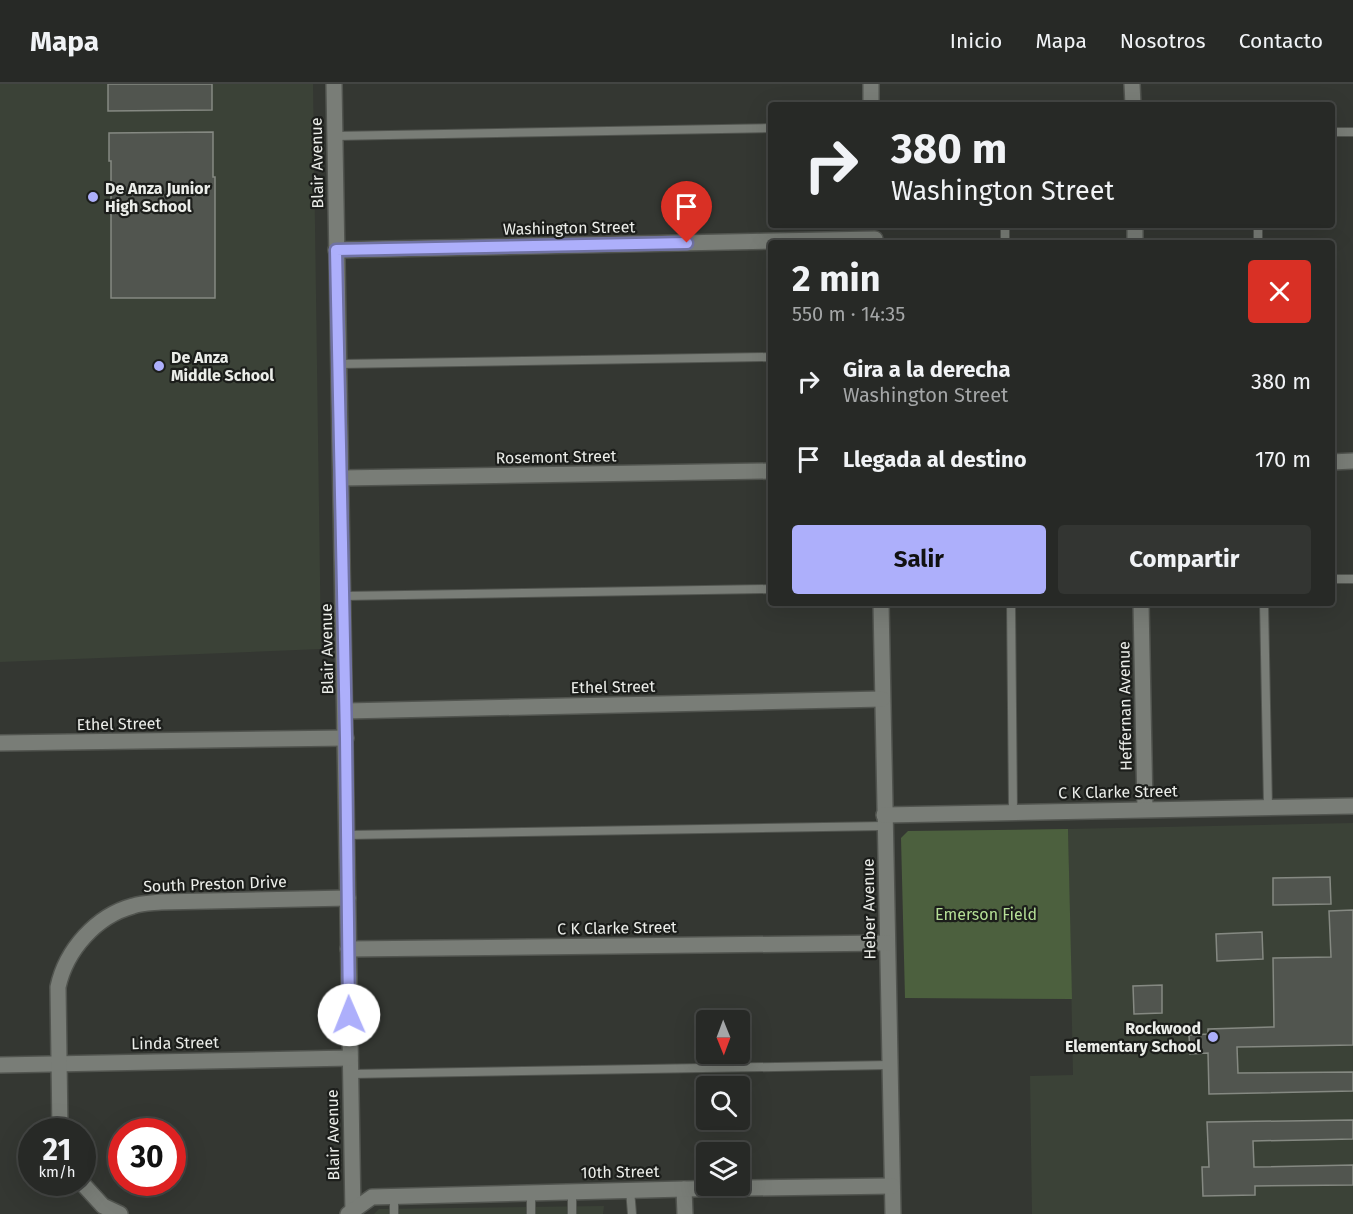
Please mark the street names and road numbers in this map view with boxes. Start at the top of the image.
street label: Blair Avenue [307,117,327,209]
street label: Washington Street [503,217,635,239]
street label: Rosemont Street [495,446,617,468]
street label: Blair Avenue [317,603,337,695]
street label: Heffernan Avenue [1114,641,1136,771]
street label: Ethel Street [571,677,656,697]
street label: Ethel Street [77,714,162,734]
street label: C K Clarke Street [1058,781,1178,803]
street label: Heber Avenue [859,858,879,960]
street label: South Preston Drive [143,872,287,896]
street label: C K Clarke Street [557,917,677,939]
street label: Linda Street [131,1033,219,1053]
street label: Blair Avenue [323,1089,343,1181]
street label: 10th Street [581,1162,660,1182]

